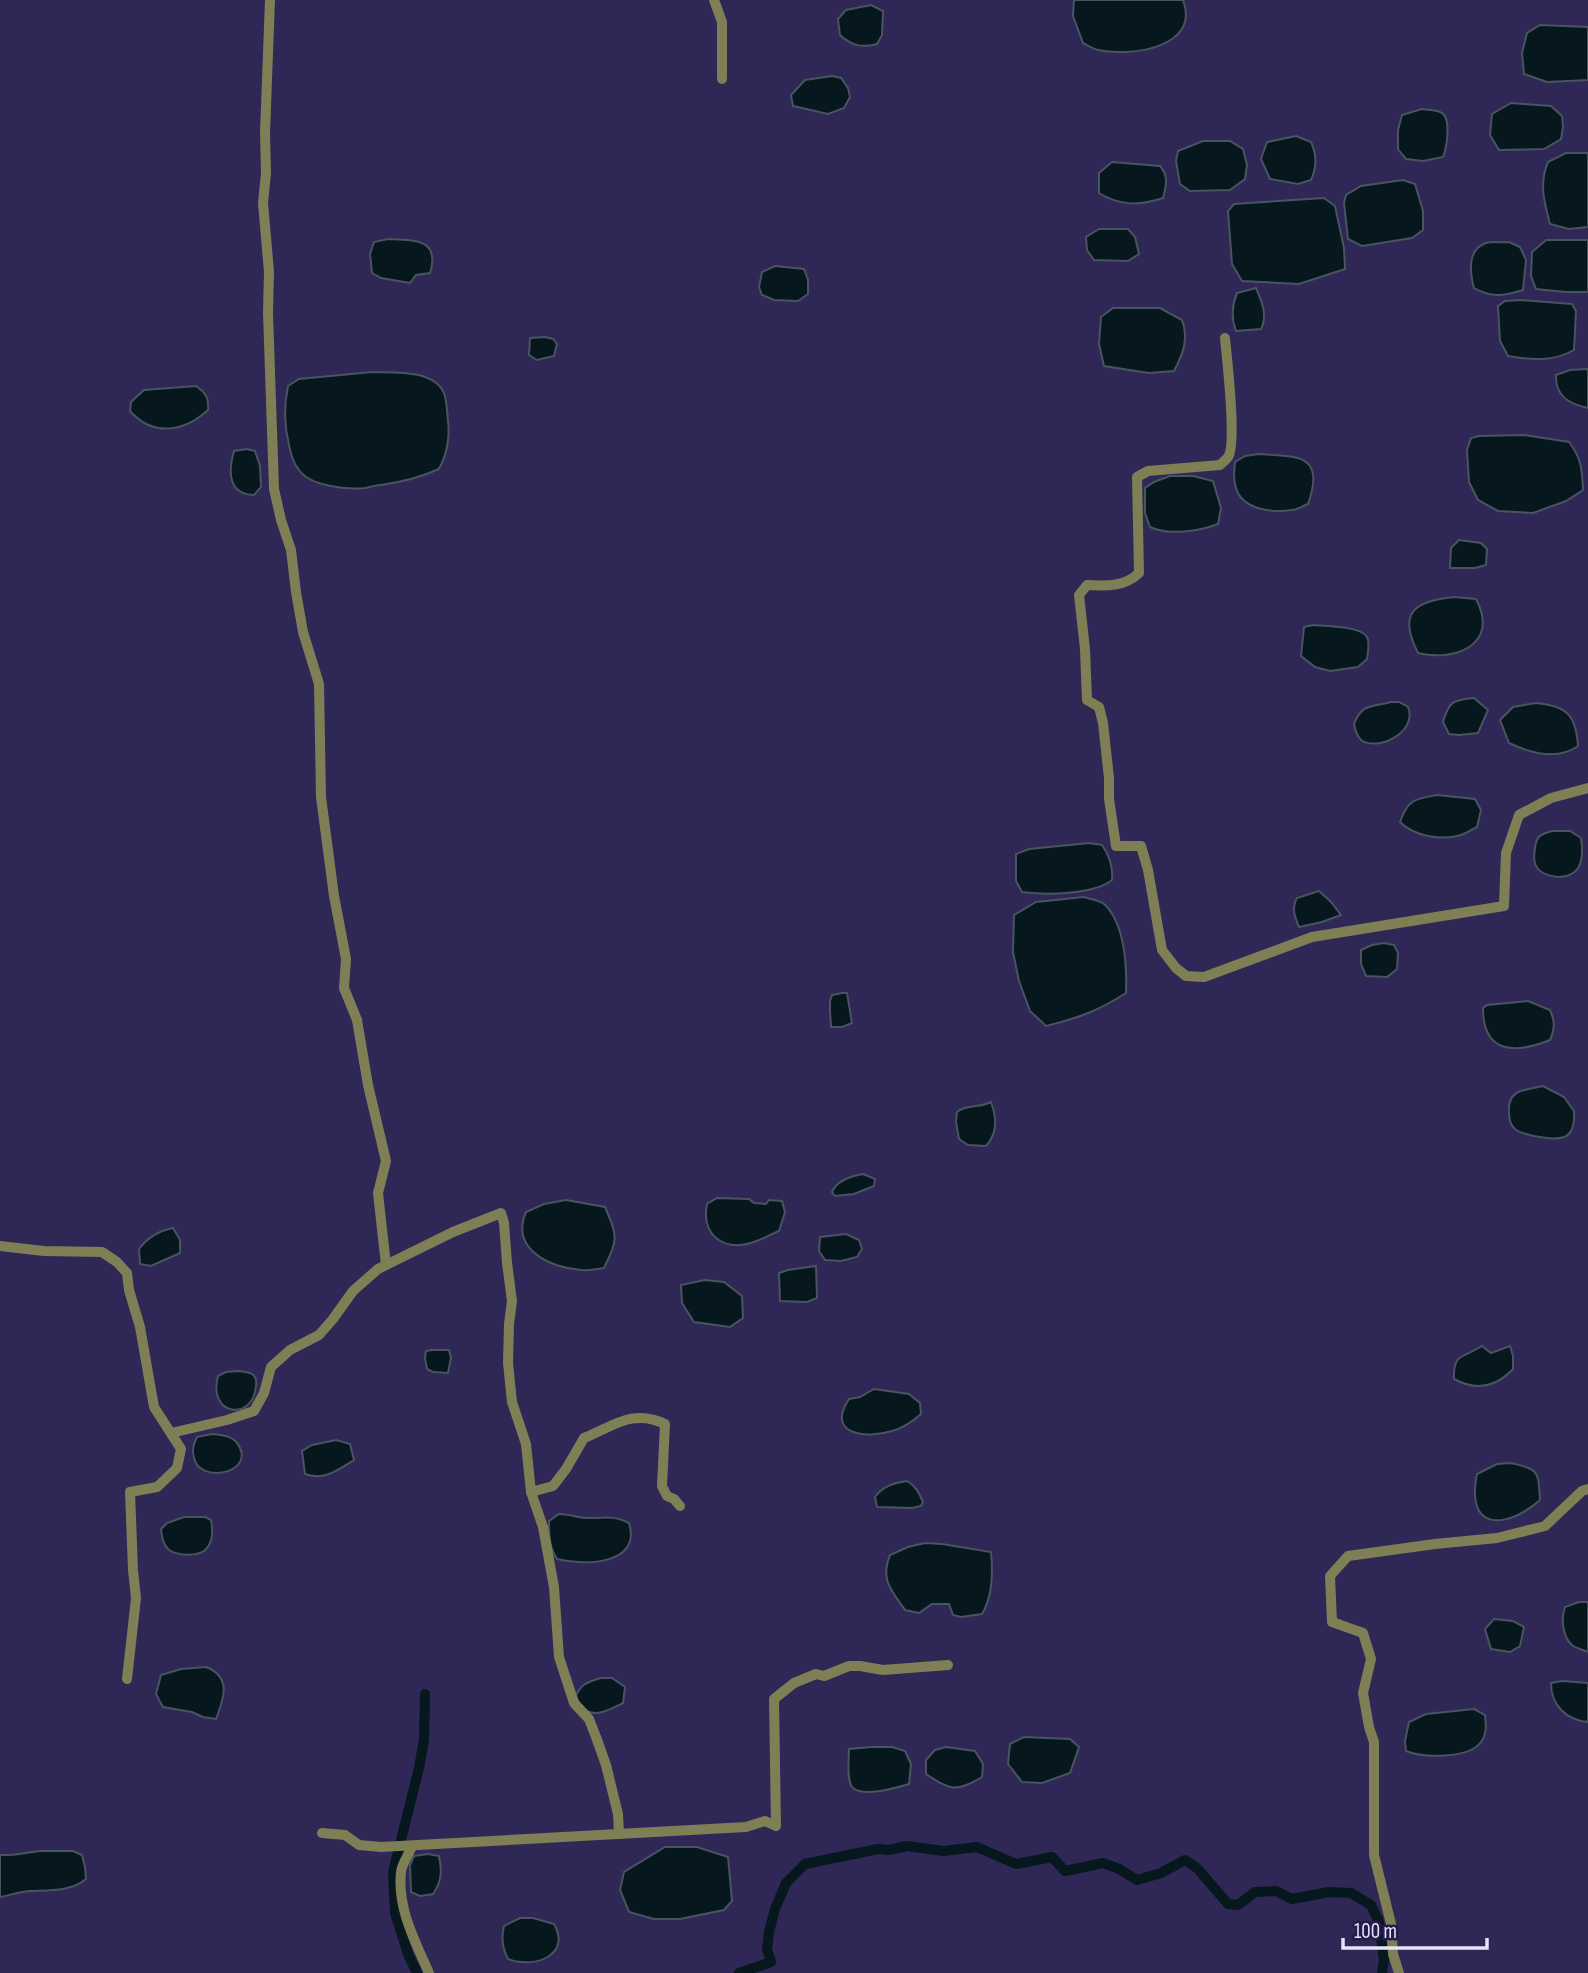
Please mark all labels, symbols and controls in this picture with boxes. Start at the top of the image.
scale bar [1343,1906,1486,1950]
text: 100 m [1354,1919,1397,1944]

